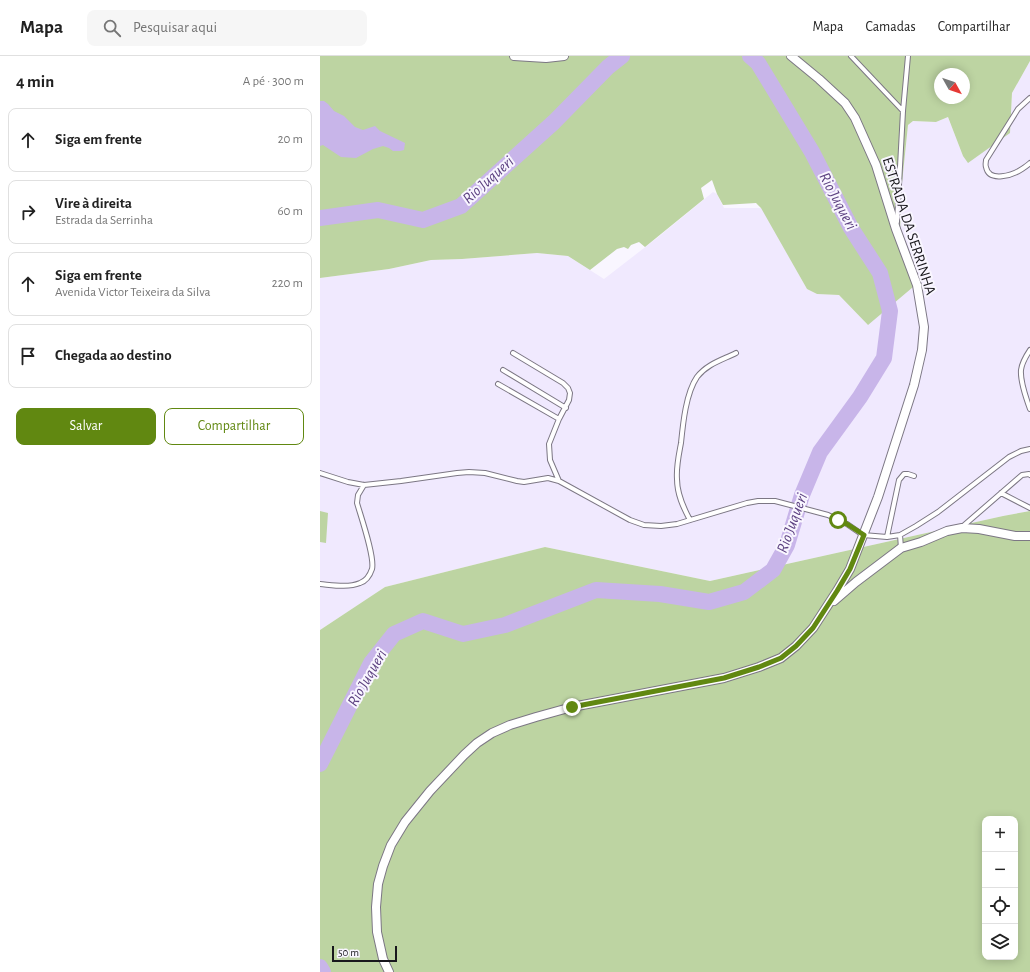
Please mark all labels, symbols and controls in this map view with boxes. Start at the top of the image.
search box [87,10,367,46]
icon: search [101,17,123,39]
text: Mapa [20,18,63,37]
text: Pesquisar aqui [133,20,217,35]
text: Mapa [813,20,843,34]
text: Camadas [865,20,916,34]
text: Compartilhar [938,20,1010,34]
north arrow [934,68,970,104]
text: 4 min [16,73,54,90]
text: A pé · 300 m [243,75,304,88]
icon: ahead [17,129,39,151]
text: Siga em frente [55,132,142,147]
text: 20 m [278,133,303,146]
water label: Rio Juqueri [459,153,518,208]
street label: ESTRADA DA SERRINHA [880,155,938,297]
water label: Rio Juqueri [815,170,860,233]
text: Vire à direita [55,196,132,211]
icon: right [17,201,39,223]
text: 60 m [277,205,303,218]
text: Estrada da Serrinha [55,214,153,227]
text: Siga em frente [55,268,142,283]
icon: ahead [17,273,39,295]
text: 220 m [272,277,303,290]
text: Avenida Victor Teixeira da Silva [55,286,210,299]
icon: arrive [17,345,39,367]
text: Chegada ao destino [55,348,172,363]
button: Salvar [16,408,156,445]
button: Compartilhar [164,408,304,445]
water label: Rio Juqueri [774,491,811,555]
route start [829,511,847,529]
water label: Rio Juqueri [344,647,391,709]
route end [563,698,581,716]
map controls [982,816,1018,960]
button: + [982,816,1018,852]
button: − [982,852,1018,888]
button: locate [982,888,1018,924]
button: layers [982,924,1018,960]
scale bar [332,944,397,963]
text: 50 m [338,947,359,958]

